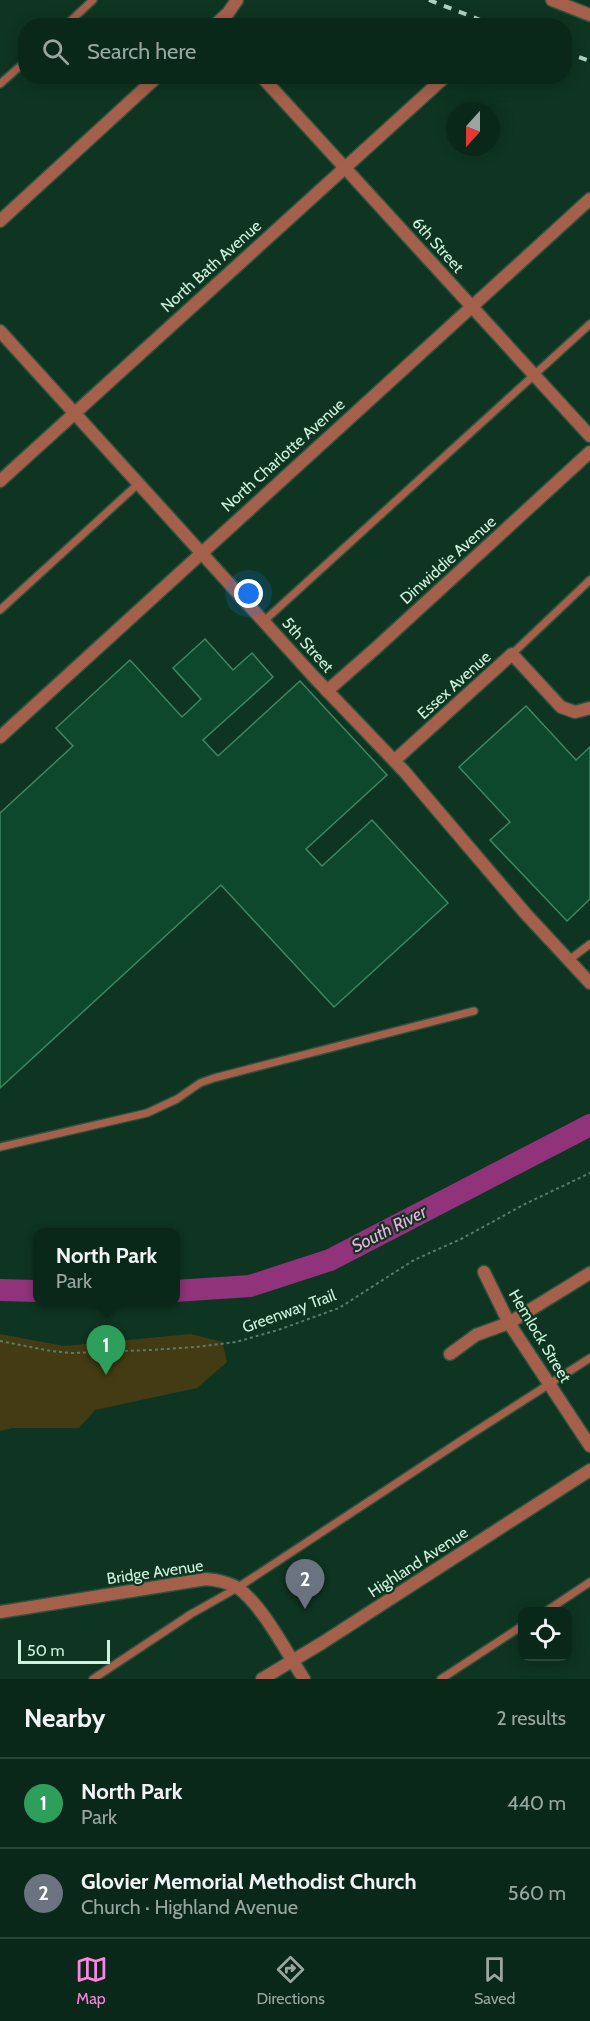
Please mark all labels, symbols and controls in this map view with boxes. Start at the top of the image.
search box [18,18,572,84]
icon: search [39,35,72,68]
text: Search here [87,38,196,65]
north arrow [446,102,500,156]
street label: 6th Street [408,213,468,277]
street label: North Bath Avenue [157,216,265,316]
street label: North Charlotte Avenue [217,395,349,515]
street label: Dinwiddie Avenue [396,512,500,608]
your location [234,579,263,608]
street label: 5th Street [278,614,338,677]
street label: Essex Avenue [413,647,495,723]
water label: South River [348,1200,432,1257]
popup [33,1228,180,1306]
text: North Park [56,1242,157,1269]
text: Park [56,1269,92,1293]
street label: Greenway Trail [240,1285,339,1337]
street label: Hemlock Street [505,1286,575,1386]
pin: 1 [86,1326,126,1375]
street label: Highland Avenue [365,1523,471,1601]
street label: Bridge Avenue [106,1556,204,1588]
pin: 2 [286,1560,324,1609]
map controls [518,1607,572,1661]
button: locate [518,1607,572,1661]
scale bar [18,1637,110,1664]
text: 50 m [27,1641,64,1660]
text: Nearby [24,1702,105,1734]
text: 2 results [496,1706,566,1730]
text: North Park [81,1778,182,1805]
text: 1 [40,1791,47,1815]
text: 440 m [507,1791,566,1815]
text: Park [81,1805,117,1829]
text: Glovier Memorial Methodist Church [81,1868,417,1895]
text: 2 [38,1881,49,1905]
text: 560 m [508,1881,566,1905]
text: Church · Highland Avenue [81,1895,298,1919]
tab: Map [75,1953,108,2008]
tab: Directions [257,1953,325,2008]
tab: Saved [474,1953,515,2008]

